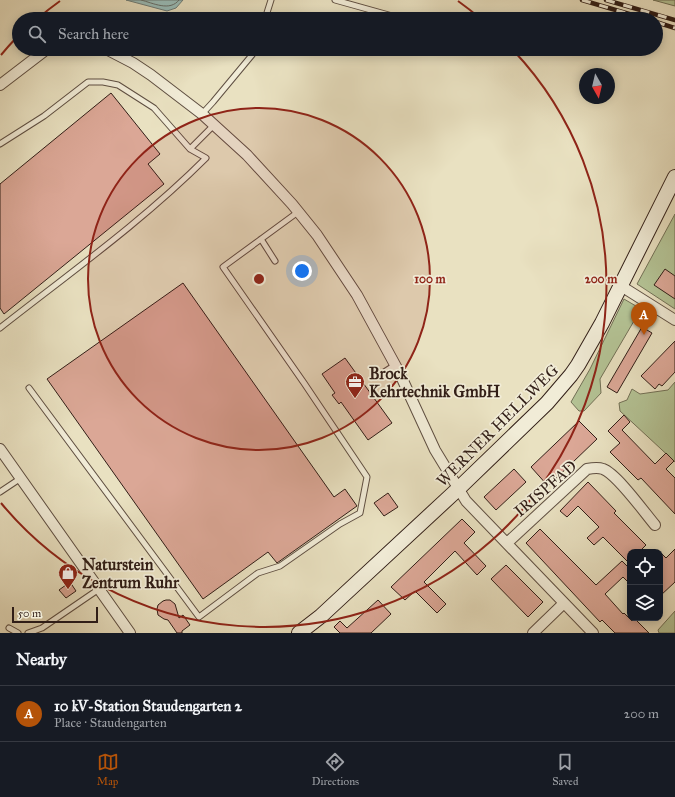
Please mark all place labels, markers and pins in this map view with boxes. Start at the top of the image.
centre of rings [252,272,266,286]
pin: A [631,302,657,335]
place label: Brock Kehrtechnik GmbH [369,364,500,401]
office icon: Brock Kehrtechnik GmbH [344,371,366,399]
place label: Naturstein Zentrum Ruhr [82,555,180,592]
shop icon: Naturstein Zentrum Ruhr [57,562,79,590]

